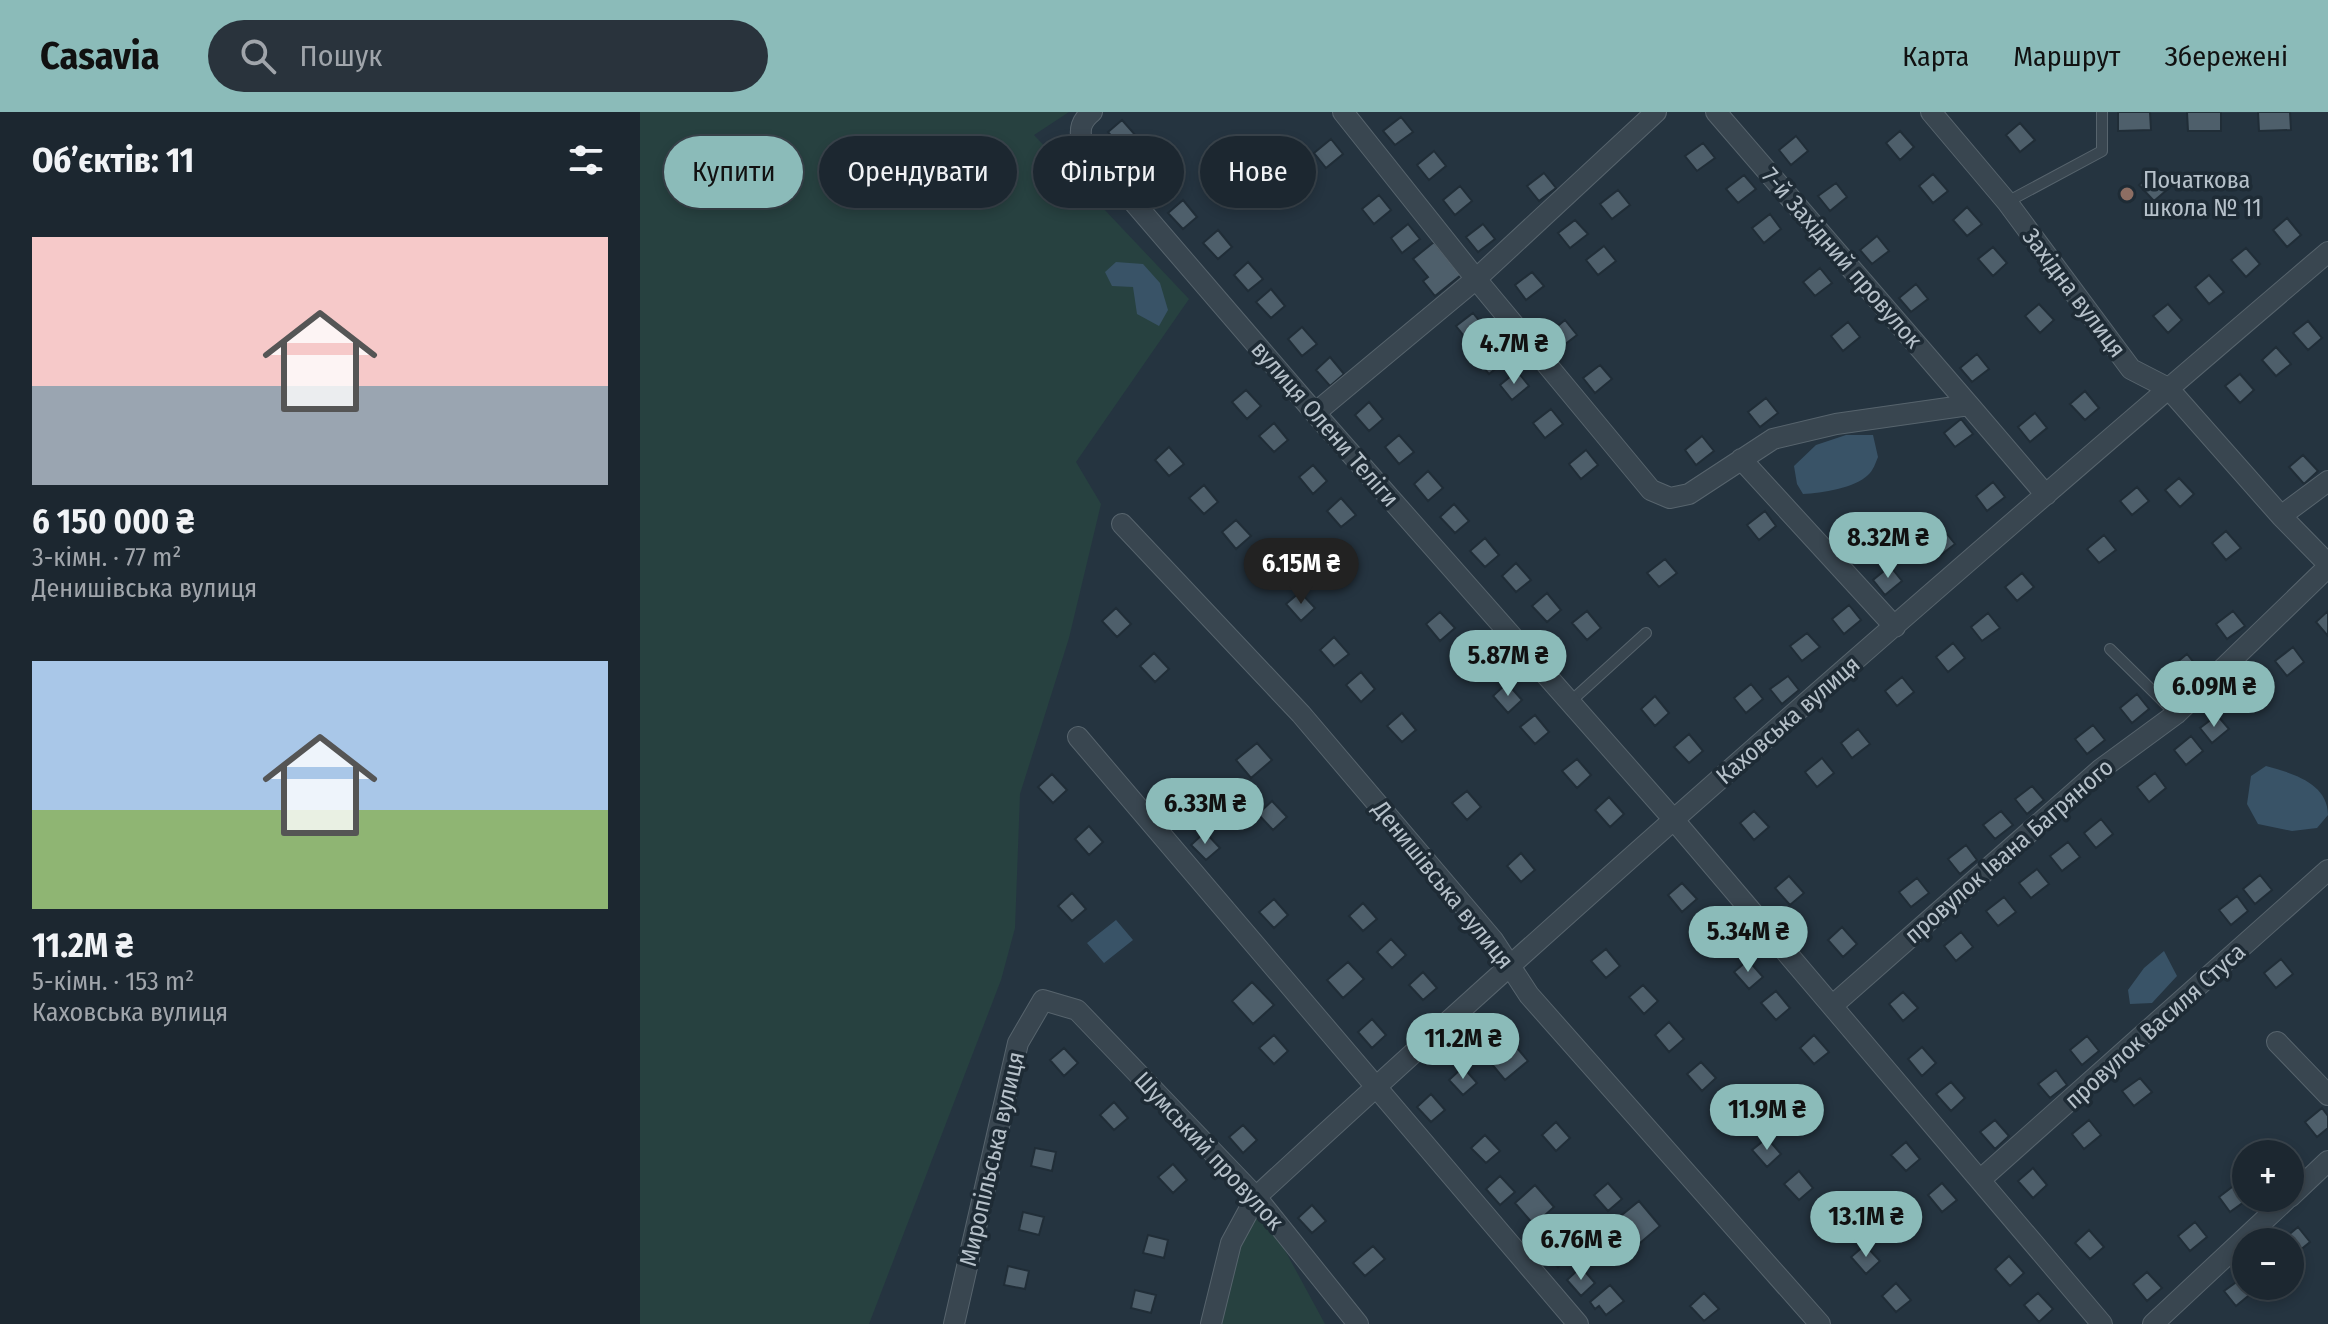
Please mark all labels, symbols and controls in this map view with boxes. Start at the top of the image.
search box [208,20,768,92]
text: Casavia [40,33,160,79]
icon: search [236,34,280,78]
text: Пошук [300,38,382,74]
text: Карта [1902,40,1969,73]
text: Маршрут [2013,40,2120,73]
text: Збережені [2164,40,2288,73]
chip: Купити [664,136,803,208]
chip: Орендувати [819,136,1017,208]
chip: Фільтри [1033,136,1184,208]
chip: Нове [1200,136,1316,208]
icon: filters [564,138,608,182]
text: Об’єктів: 11 [32,140,194,181]
street label: 7-й Західний провулок [1756,162,1928,354]
place label: Початкова школа № 11 [2143,166,2262,222]
marker: Початкова школа № 11 [2118,185,2136,203]
street label: Західна вулиця [2016,223,2132,363]
icon: home [248,289,392,433]
pin: 4.7M ₴ [1449,318,1579,386]
text: 4.7M ₴ [1480,328,1548,359]
street label: вулиця Олени Теліги [1246,336,1404,512]
text: 6 150 000 ₴ [32,501,194,542]
pin: 8.32M ₴ [1814,512,1962,580]
text: 8.32M ₴ [1847,522,1929,553]
pin: 6.15M ₴ [1227,538,1375,606]
text: 3-кімн. · 77 m² [32,542,182,573]
text: 6.15M ₴ [1262,548,1340,579]
text: Денишівська вулиця [32,573,257,604]
pin: 5.87M ₴ [1434,630,1582,698]
text: 5.87M ₴ [1467,640,1549,671]
street label: Каховська вулиця [1711,650,1865,790]
pin: 6.09M ₴ [2140,661,2288,729]
text: 6.09M ₴ [2172,671,2256,702]
icon: home [248,713,392,857]
street label: провулок Івана Багряного [1899,753,2119,949]
pin: 6.33M ₴ [1131,778,1279,846]
text: 6.33M ₴ [1164,788,1246,819]
street label: Денишівська вулиця [1366,795,1519,975]
pin: 5.34M ₴ [1674,906,1822,974]
text: 5.34M ₴ [1707,916,1789,947]
text: 11.2M ₴ [32,925,133,966]
street label: провулок Василя Стуса [2059,938,2251,1114]
text: 5-кімн. · 153 m² [32,966,194,997]
text: Каховська вулиця [32,997,228,1028]
pin: 11.2M ₴ [1389,1013,1537,1081]
text: 11.2M ₴ [1424,1023,1502,1054]
street label: Миропільська вулиця [954,1049,1030,1269]
street label: Шумський провулок [1129,1066,1290,1236]
pin: 11.9M ₴ [1693,1084,1841,1152]
text: 11.9M ₴ [1728,1094,1806,1125]
map controls [2232,1140,2304,1300]
button: + [2232,1140,2304,1212]
pin: 13.1M ₴ [1792,1191,1940,1259]
text: 13.1M ₴ [1828,1201,1904,1232]
pin: 6.76M ₴ [1507,1214,1655,1282]
text: 6.76M ₴ [1540,1224,1622,1255]
button: − [2232,1228,2304,1300]

